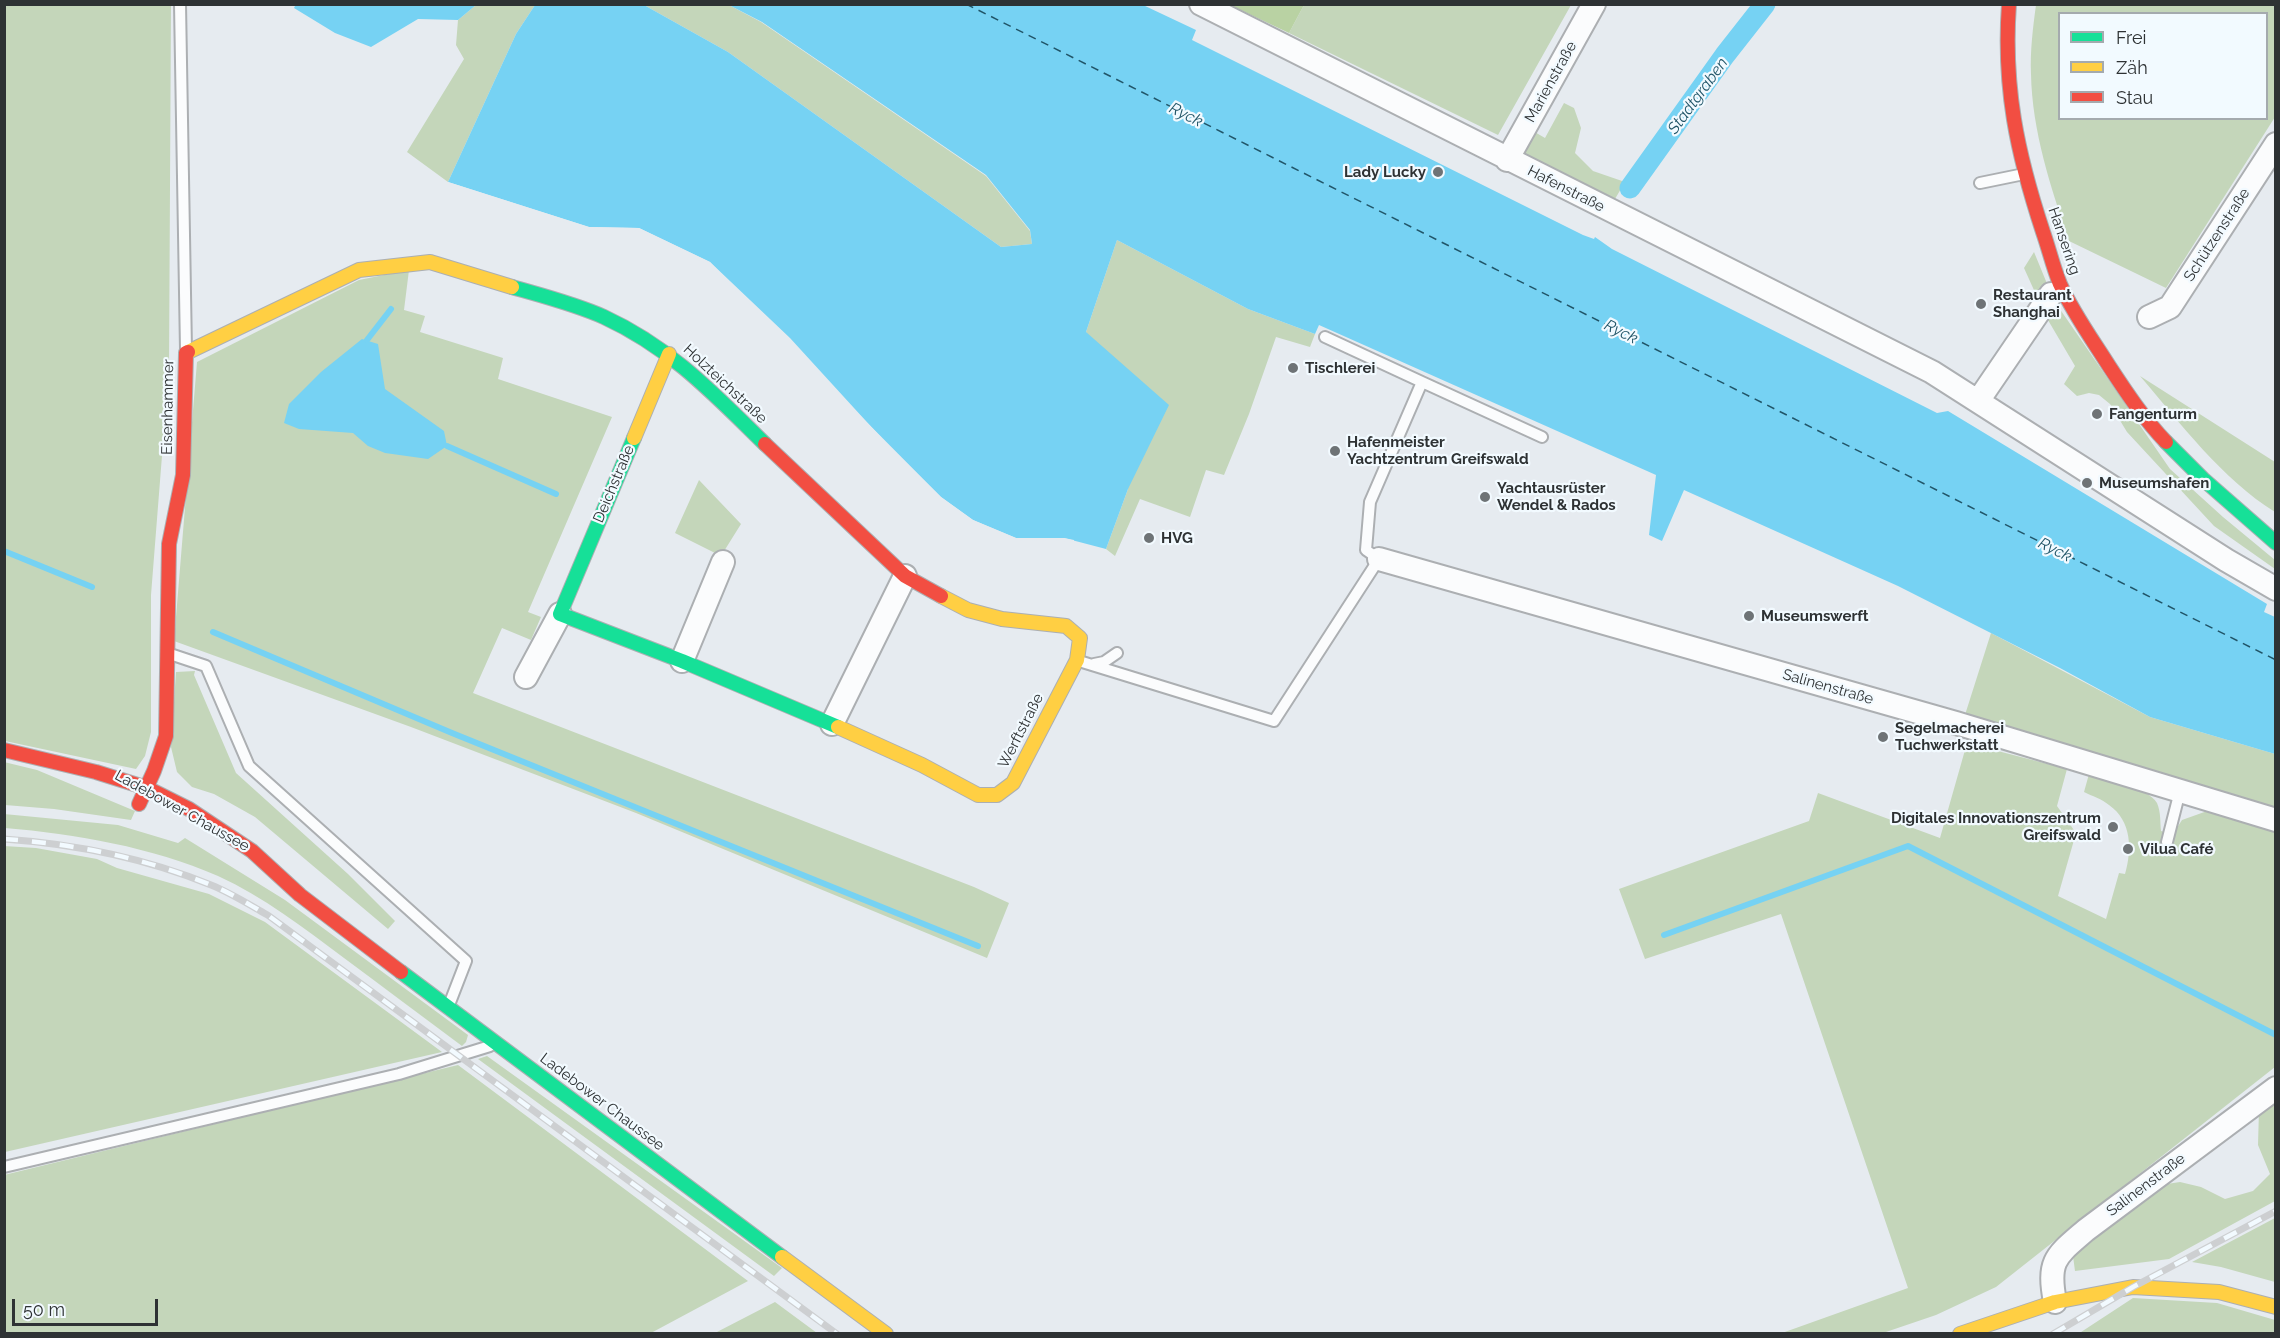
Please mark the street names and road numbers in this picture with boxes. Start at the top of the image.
street label: Marienstraße [1521,38,1581,126]
street label: Hafenstraße [1524,162,1608,216]
street label: Schützenstraße [2180,185,2254,285]
street label: Hansering [2044,205,2084,277]
street label: Holzteichstraße [679,341,771,427]
street label: Eisenhammer [158,359,178,455]
street label: Deichstraße [590,442,638,526]
street label: Salinenstraße [1780,665,1876,709]
street label: Werftstraße [994,691,1048,771]
street label: Ladebower Chaussee [112,767,252,855]
street label: Ladebower Chaussee [536,1049,668,1155]
street label: Salinenstraße [2103,1150,2189,1220]

